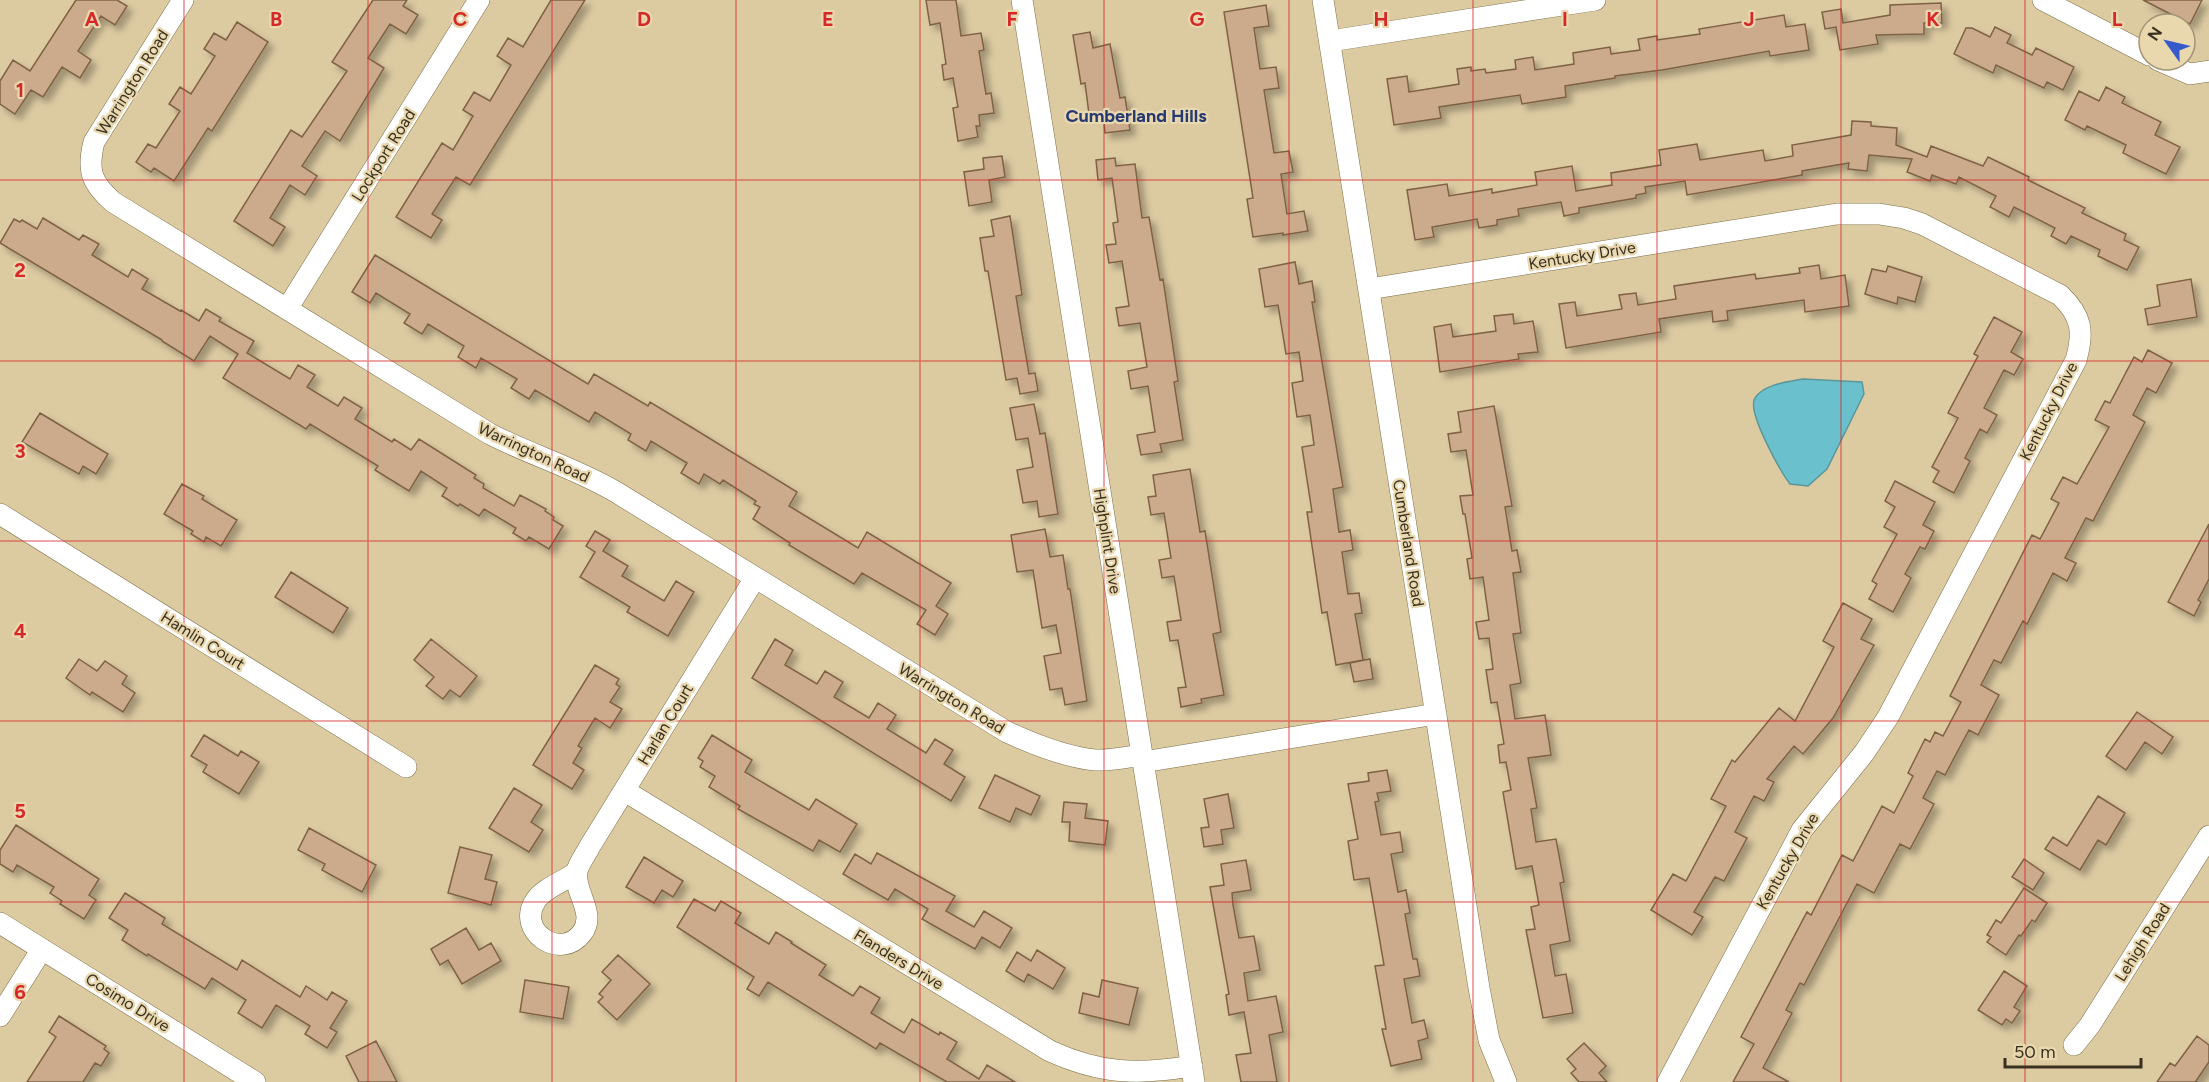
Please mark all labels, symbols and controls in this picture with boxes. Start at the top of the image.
text: A [85,7,100,31]
text: B [270,7,282,31]
text: C [453,7,467,31]
text: D [637,7,651,31]
text: E [822,7,834,31]
text: F [1006,7,1018,31]
text: G [1190,7,1205,31]
text: H [1374,7,1389,31]
text: I [1562,7,1568,31]
text: J [1743,7,1755,31]
text: K [1926,7,1940,31]
text: L [2112,7,2123,31]
north arrow [2137,12,2197,72]
text: N [2144,23,2166,44]
street label: Warrington Road [92,26,172,138]
text: 1 [16,78,24,102]
district label: Cumberland Hills [1065,105,1207,127]
street label: Lockport Road [348,106,419,205]
street label: Kentucky Drive [1527,238,1637,273]
text: 2 [14,258,26,282]
street label: Kentucky Drive [2015,359,2082,464]
street label: Warrington Road [475,418,593,487]
text: 3 [14,439,26,463]
street label: Cumberland Road [1389,478,1428,608]
street label: Highplint Drive [1090,487,1125,595]
street label: Hamlin Court [157,607,248,674]
text: 4 [14,619,27,643]
street label: Warrington Road [895,659,1008,738]
street label: Harlan Court [634,680,697,768]
text: 5 [14,799,26,823]
street label: Kentucky Drive [1752,809,1823,913]
street label: Lehigh Road [2111,900,2174,985]
street label: Flanders Drive [850,925,947,994]
street label: Cosimo Drive [82,969,174,1036]
text: 6 [14,980,26,1004]
scale bar [2005,1031,2142,1069]
text: 50 m [2014,1041,2056,1063]

